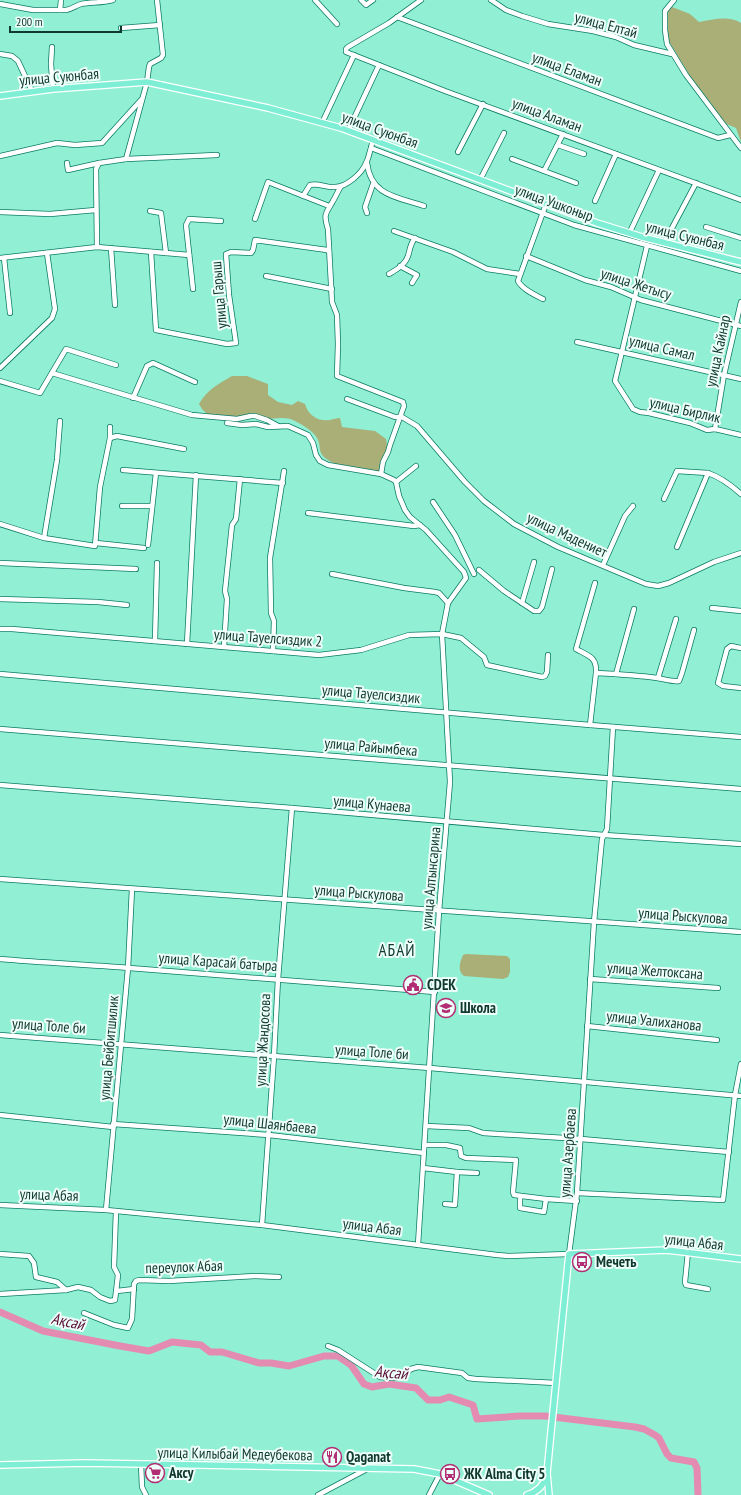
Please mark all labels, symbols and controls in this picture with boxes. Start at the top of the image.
street label: улица Елтай [573,7,639,42]
scale bar [10,8,121,34]
text: 200 m [16,14,43,29]
street label: улица Еламан [530,47,605,90]
street label: улица Суюнбая [18,64,100,89]
street label: улица Аламан [510,93,585,136]
street label: улица Суюнбая [339,107,421,152]
street label: улица Ушконыр [512,180,596,225]
street label: улица Суюнбая [644,217,726,254]
street label: улица Гарыш [206,261,231,329]
street label: улица Жетысу [598,263,674,304]
street label: улица Кайнар [701,313,734,389]
street label: улица Самал [627,331,697,364]
street label: улица Бирлик [648,392,723,427]
street label: улица Мадениет [524,508,611,561]
street label: улица Тауелсиздик 2 [213,624,323,651]
street label: улица Тауелсиздик [321,680,421,707]
street label: улица Райымбека [324,733,418,760]
street label: улица Кунаева [333,791,412,816]
street label: улица Алтынсарина [417,826,444,930]
street label: улица Рыскулова [314,880,404,905]
street label: улица Рыскулова [638,903,728,928]
district label: АБАЙ [379,939,415,961]
street label: улица Карасай батыра [158,948,278,975]
street label: улица Желтоксана [606,958,704,983]
public building icon: CDEK [402,974,424,996]
place label: CDEK [427,975,456,994]
street label: улица Жандосова [251,993,274,1087]
street label: улица Бейбитшилик [94,995,123,1101]
school or university icon: Школа [435,997,457,1019]
place label: Школа [460,998,496,1017]
street label: улица Уалиханова [606,1006,703,1035]
street label: улица Толе би [12,1013,86,1038]
street label: улица Толе би [335,1039,409,1064]
street label: улица Азербаева [555,1108,580,1198]
street label: улица Шаянбаева [223,1109,318,1138]
street label: улица Абая [19,1184,79,1205]
street label: улица Абая [342,1213,403,1240]
street label: улица Абая [664,1229,725,1254]
bus stop icon: Мечеть [571,1251,593,1273]
place label: Мечеть [596,1252,636,1271]
street label: переулок Абая [145,1256,223,1277]
water label: Ақсай [50,1308,88,1335]
water label: Ақсай [374,1361,410,1384]
street label: улица Килыбай Медеубекова [157,1443,313,1464]
restaurant icon: Qaganat [321,1446,343,1468]
place label: Qaganat [346,1447,391,1466]
supermarket icon: Аксу [144,1462,166,1484]
place label: Аксу [168,1463,194,1482]
bus stop icon: ЖК Alma City 5 [439,1463,461,1485]
place label: ЖК Alma City 5 [463,1464,545,1483]

